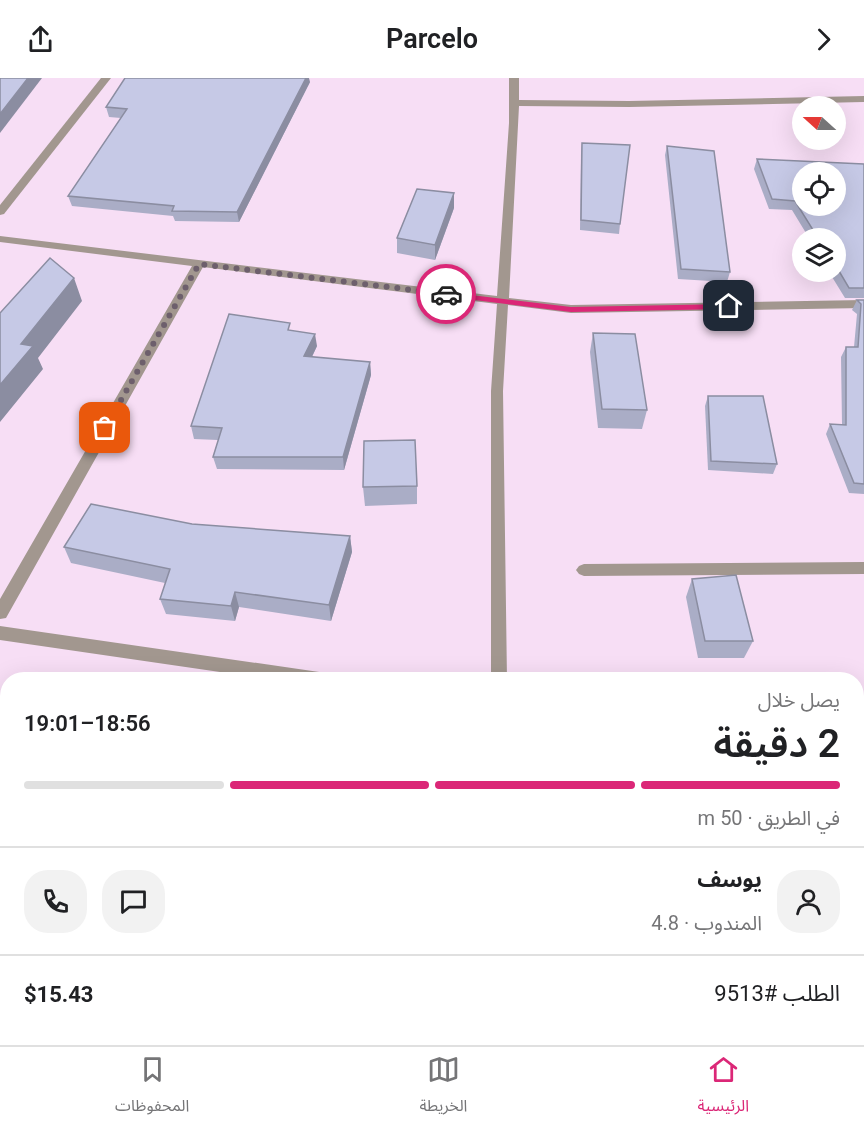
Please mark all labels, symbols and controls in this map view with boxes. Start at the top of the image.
icon: share [24,23,57,56]
text: Parcelo [386,23,478,55]
icon: forward [807,23,840,56]
north arrow [792,96,846,150]
map controls [792,96,846,282]
button: locate [792,162,846,216]
button: layers [792,228,846,282]
courier [416,264,476,324]
icon: car [430,278,463,311]
pin [703,280,754,331]
icon: home [712,289,745,322]
pin [79,402,130,453]
icon: bag [88,411,121,444]
text: يصل خلال [758,688,840,712]
text: 18:56–19:01 [24,711,151,736]
text: 2 دقيقة [713,721,840,767]
text: في الطريق · 50 m [698,806,840,830]
text: يوسف [697,867,762,892]
button: phone [24,870,87,933]
button: chat [102,870,165,933]
button: person [777,870,840,933]
text: المندوب · 4.8 [651,911,762,935]
text: الطلب #9513 [714,981,840,1006]
text: $15.43 [24,982,94,1007]
tab: المحفوظات [115,1053,189,1123]
tab: الخريطة [419,1053,467,1123]
tab: الرئيسية [698,1053,749,1123]

